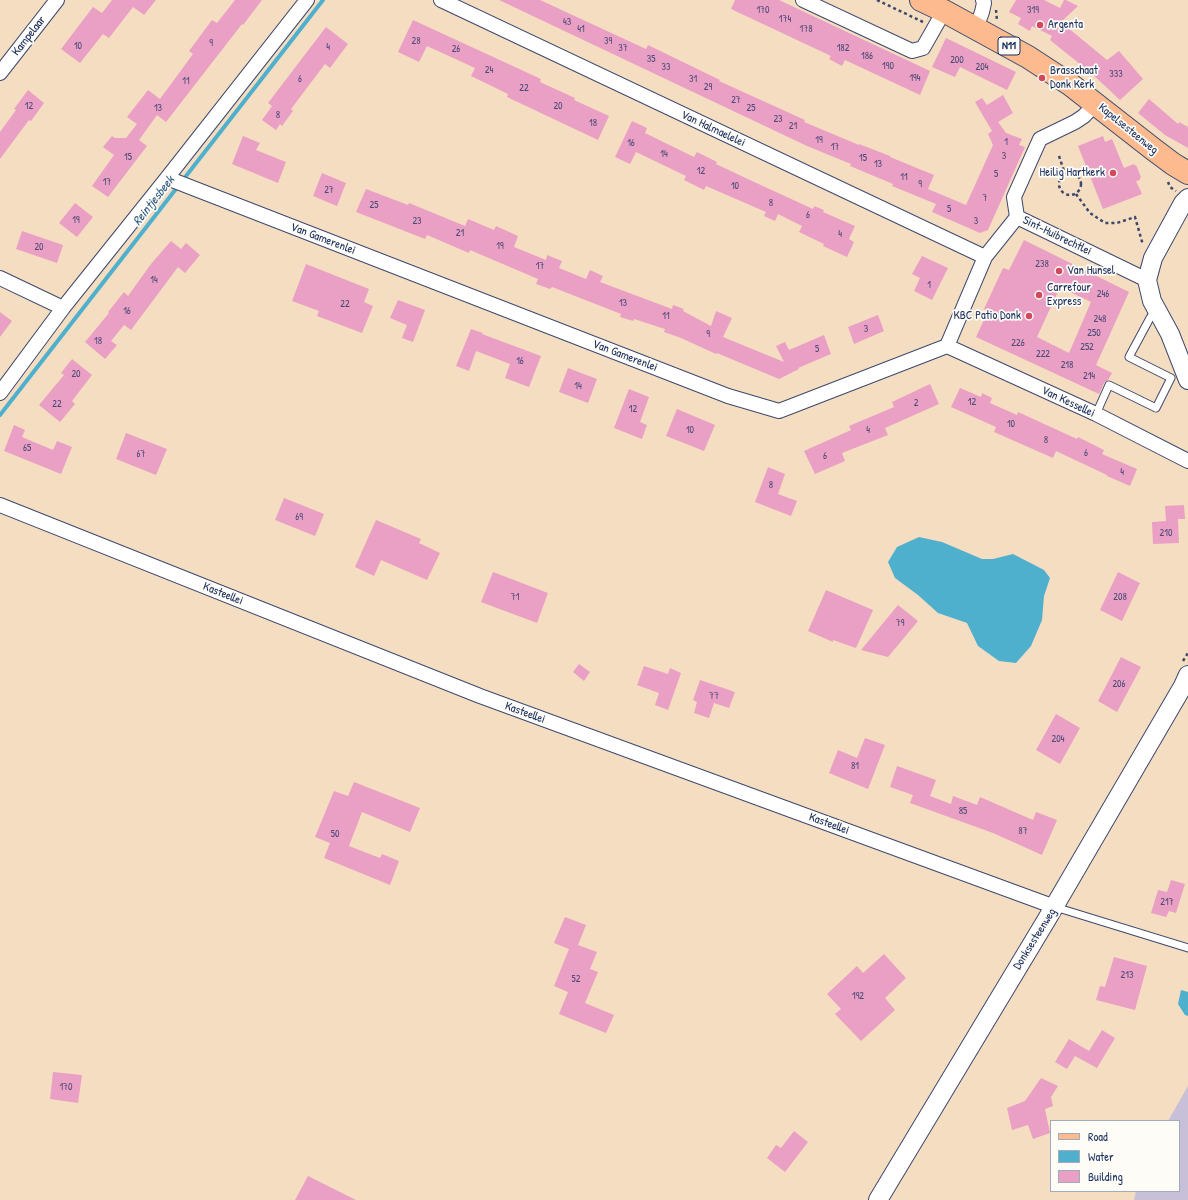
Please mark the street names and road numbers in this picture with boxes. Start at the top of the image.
street label: Kampelaar [9,13,49,59]
road number: N11 [998,37,1020,55]
street label: Kapelsesteenweg [1095,100,1161,158]
street label: Van Halmaelelei [679,108,747,150]
street label: Sint-Huibrechtlei [1020,213,1094,259]
street label: Van Gamerenlei [288,220,358,258]
street label: Van Gamerenlei [590,337,660,375]
street label: Van Kessellei [1039,383,1097,421]
street label: Kasteellei [201,579,245,609]
street label: Kasteellei [503,699,547,727]
street label: Kasteellei [807,810,851,838]
street label: Donksesteenweg [1010,906,1060,972]

